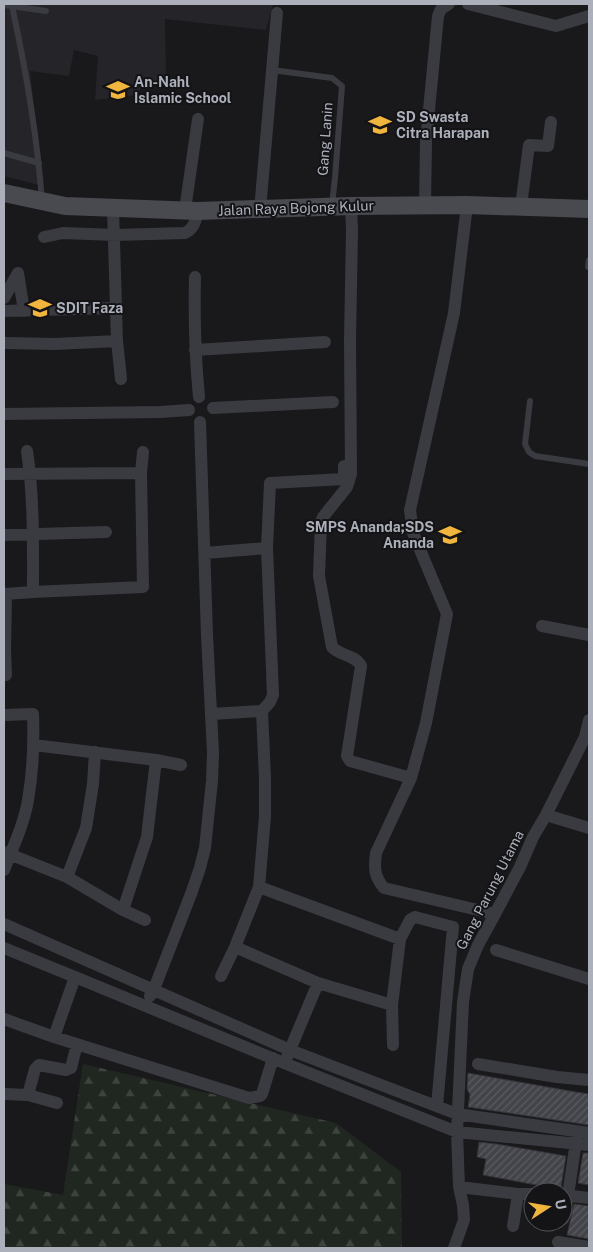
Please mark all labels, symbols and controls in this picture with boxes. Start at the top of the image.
place label: An-Nahl Islamic School [134,74,232,106]
school or university icon: An-Nahl Islamic School [105,77,131,103]
street label: Gang Lanin [314,102,336,176]
place label: SD Swasta Citra Harapan [396,109,489,141]
school or university icon: SD Swasta Citra Harapan [367,112,393,138]
street label: Jalan Raya Bojong Kulur [218,197,374,219]
school or university icon: SDIT Faza [27,295,53,321]
place label: SDIT Faza [56,300,123,316]
place label: SMPS Ananda;SDS Ananda [305,519,434,551]
school or university icon: SMPS Ananda;SDS Ananda [437,522,463,548]
street label: Gang Parung Utama [453,828,527,952]
north arrow [523,1182,573,1232]
text: U [552,1198,570,1211]

